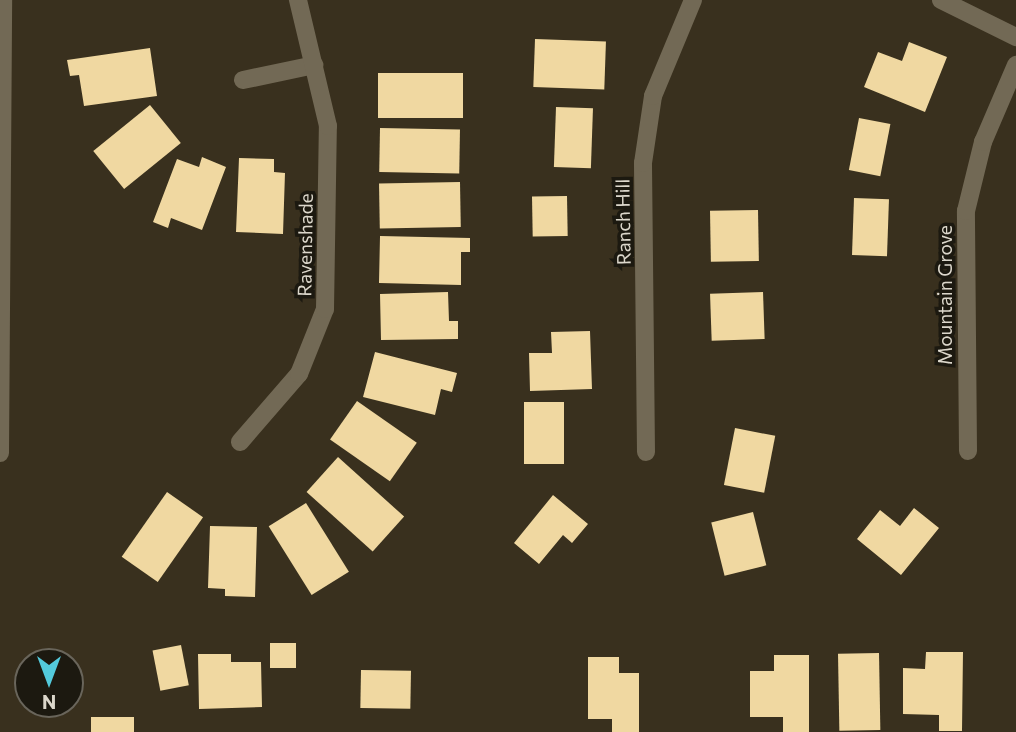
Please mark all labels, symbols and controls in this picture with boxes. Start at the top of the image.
street label: Ranch Hill [611,179,635,265]
street label: Ravenshade [293,193,317,297]
street label: Mountain Grove [934,225,956,365]
north arrow [14,648,84,718]
text: N [42,691,56,714]

